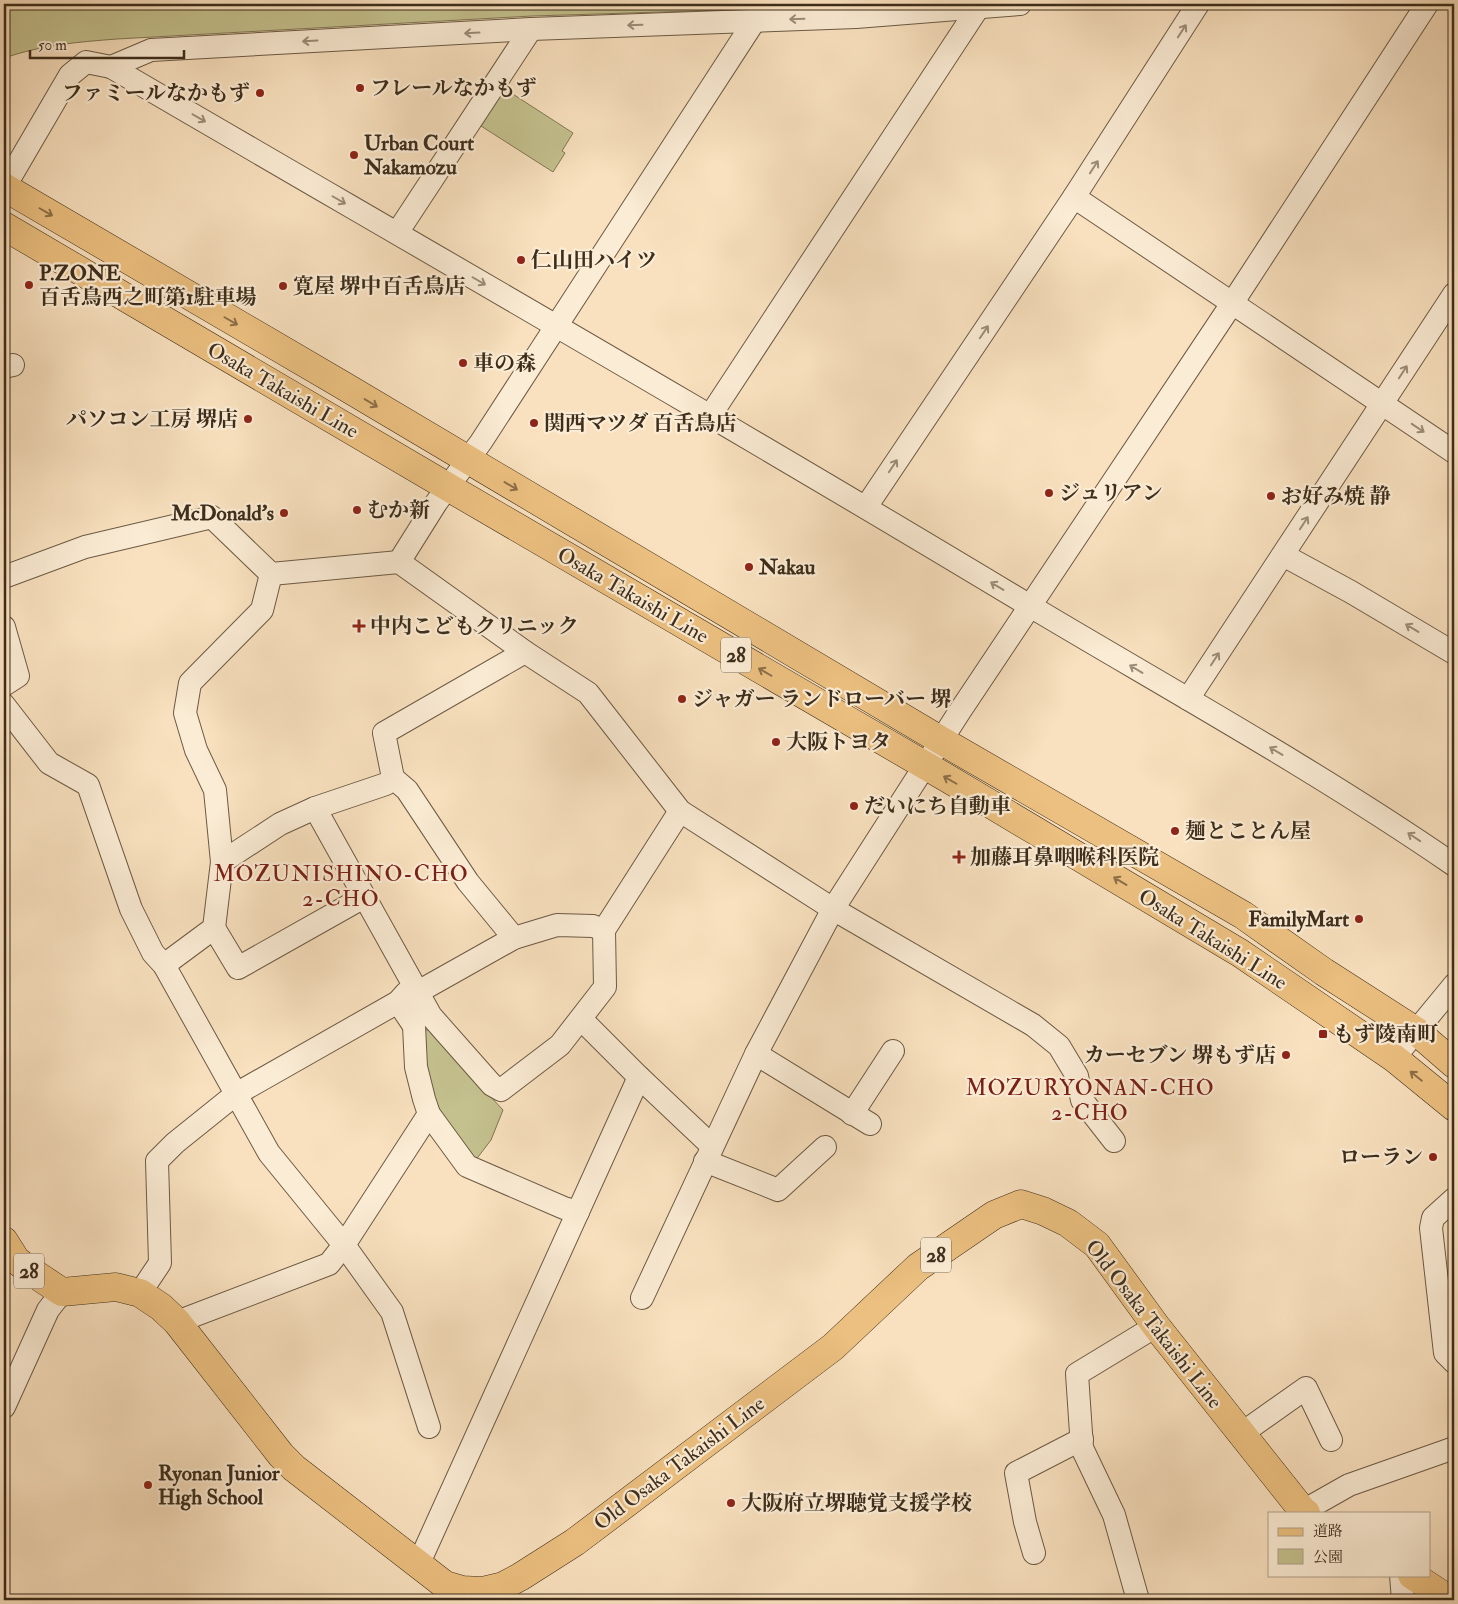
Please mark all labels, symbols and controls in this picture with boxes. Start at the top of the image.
one-way arrow [789,14,806,24]
one-way arrow [627,20,644,30]
one-way arrow [1177,24,1187,38]
scale bar [30,28,184,60]
one-way arrow [465,28,481,37]
text: 50 m [38,36,67,55]
one-way arrow [302,37,318,46]
place label: フレールなかもず [370,75,537,102]
place label: ファミールなかもず [62,80,250,107]
marker: フレールなかもず [354,82,366,94]
marker: ファミールなかもず [254,87,266,99]
one-way arrow [191,113,205,123]
place label: Urban Court Nakamozu [363,130,474,181]
marker: Urban Court Nakamozu [348,149,360,161]
one-way arrow [1089,161,1099,175]
one-way arrow [331,195,346,205]
one-way arrow [38,207,52,217]
place label: 仁山田ハイツ [531,247,657,274]
marker: 仁山田ハイツ [515,254,527,266]
place label: P.ZONE 百舌鳥西之町第1駐車場 [39,260,257,311]
place label: 寛屋 堺中百舌鳥店 [293,273,465,300]
one-way arrow [472,277,486,287]
marker: P.ZONE 百舌鳥西之町第1駐車場 [23,279,35,291]
marker: 寛屋 堺中百舌鳥店 [277,280,289,292]
one-way arrow [224,316,238,326]
one-way arrow [979,325,989,339]
street label: Osaka Takaishi Line [202,336,363,445]
place label: 車の森 [473,350,536,377]
marker: 車の森 [457,357,469,369]
one-way arrow [1398,366,1408,380]
one-way arrow [364,398,378,408]
place label: パソコン工房 堺店 [66,406,238,433]
place label: 関西マツダ 百舌鳥店 [544,410,737,437]
marker: パソコン工房 堺店 [242,413,254,425]
marker: 関西マツダ 百舌鳥店 [528,417,540,429]
one-way arrow [1411,423,1425,433]
one-way arrow [888,460,898,474]
place label: ジュリアン [1059,480,1163,507]
one-way arrow [503,482,517,492]
place label: お好み焼 静 [1281,483,1391,510]
marker: ジュリアン [1043,487,1055,499]
marker: お好み焼 静 [1265,490,1277,502]
place label: むか新 [367,497,430,524]
place label: McDonald's [170,500,274,527]
marker: むか新 [351,504,363,516]
marker: McDonald's [278,507,290,519]
one-way arrow [1299,516,1309,530]
street label: Osaka Takaishi Line [552,541,713,650]
place label: Nakau [758,554,815,581]
marker: Nakau [743,561,755,573]
one-way arrow [990,580,1004,590]
place label: 中内こどもクリニック [370,613,579,640]
marker: 中内こどもクリニック [352,619,366,633]
one-way arrow [1406,623,1420,633]
road number: 28 [721,638,751,672]
one-way arrow [1210,652,1220,666]
one-way arrow [1130,663,1144,673]
one-way arrow [758,666,772,676]
place label: ジャガー ランドローバー 堺 [692,686,951,713]
marker: ジャガー ランドローバー 堺 [676,693,688,705]
place label: 大阪トヨタ [786,729,891,756]
marker: 大阪トヨタ [770,736,782,748]
one-way arrow [1270,746,1284,756]
one-way arrow [944,774,958,784]
place label: だいにち自動車 [864,793,1011,820]
marker: だいにち自動車 [848,800,860,812]
place label: 麺とことん屋 [1185,818,1311,845]
marker: 麺とことん屋 [1169,825,1181,837]
one-way arrow [1407,832,1421,842]
place label: 加藤耳鼻咽喉科医院 [970,844,1159,871]
marker: 加藤耳鼻咽喉科医院 [952,850,966,864]
district label: MOZUNISHINO-CHO 2-CHO [213,860,469,913]
one-way arrow [1113,876,1127,886]
street label: Osaka Takaishi Line [1133,883,1292,996]
place label: FamilyMart [1248,906,1349,933]
marker: FamilyMart [1353,913,1365,925]
place label: もず陵南町 [1333,1021,1438,1048]
marker: もず陵南町 [1317,1028,1329,1040]
place label: カーセブン 堺もず店 [1084,1042,1276,1069]
marker: カーセブン 堺もず店 [1280,1049,1292,1061]
one-way arrow [1410,1071,1423,1082]
district label: MOZURYONAN-CHO 2-CHO [965,1074,1215,1127]
place label: ローラン [1339,1144,1423,1171]
marker: ローラン [1427,1151,1439,1163]
street label: Old Osaka Takaishi Line [1079,1234,1228,1415]
road number: 28 [921,1238,951,1272]
road number: 28 [14,1254,44,1288]
street label: Old Osaka Takaishi Line [588,1390,770,1537]
place label: Ryonan Junior High School [158,1460,281,1511]
marker: Ryonan Junior High School [142,1479,154,1491]
place label: 大阪府立堺聴覚支援学校 [741,1490,972,1517]
marker: 大阪府立堺聴覚支援学校 [725,1497,737,1509]
legend [1268,1512,1430,1576]
text: 道路 [1313,1522,1343,1541]
text: 公園 [1313,1548,1343,1567]

